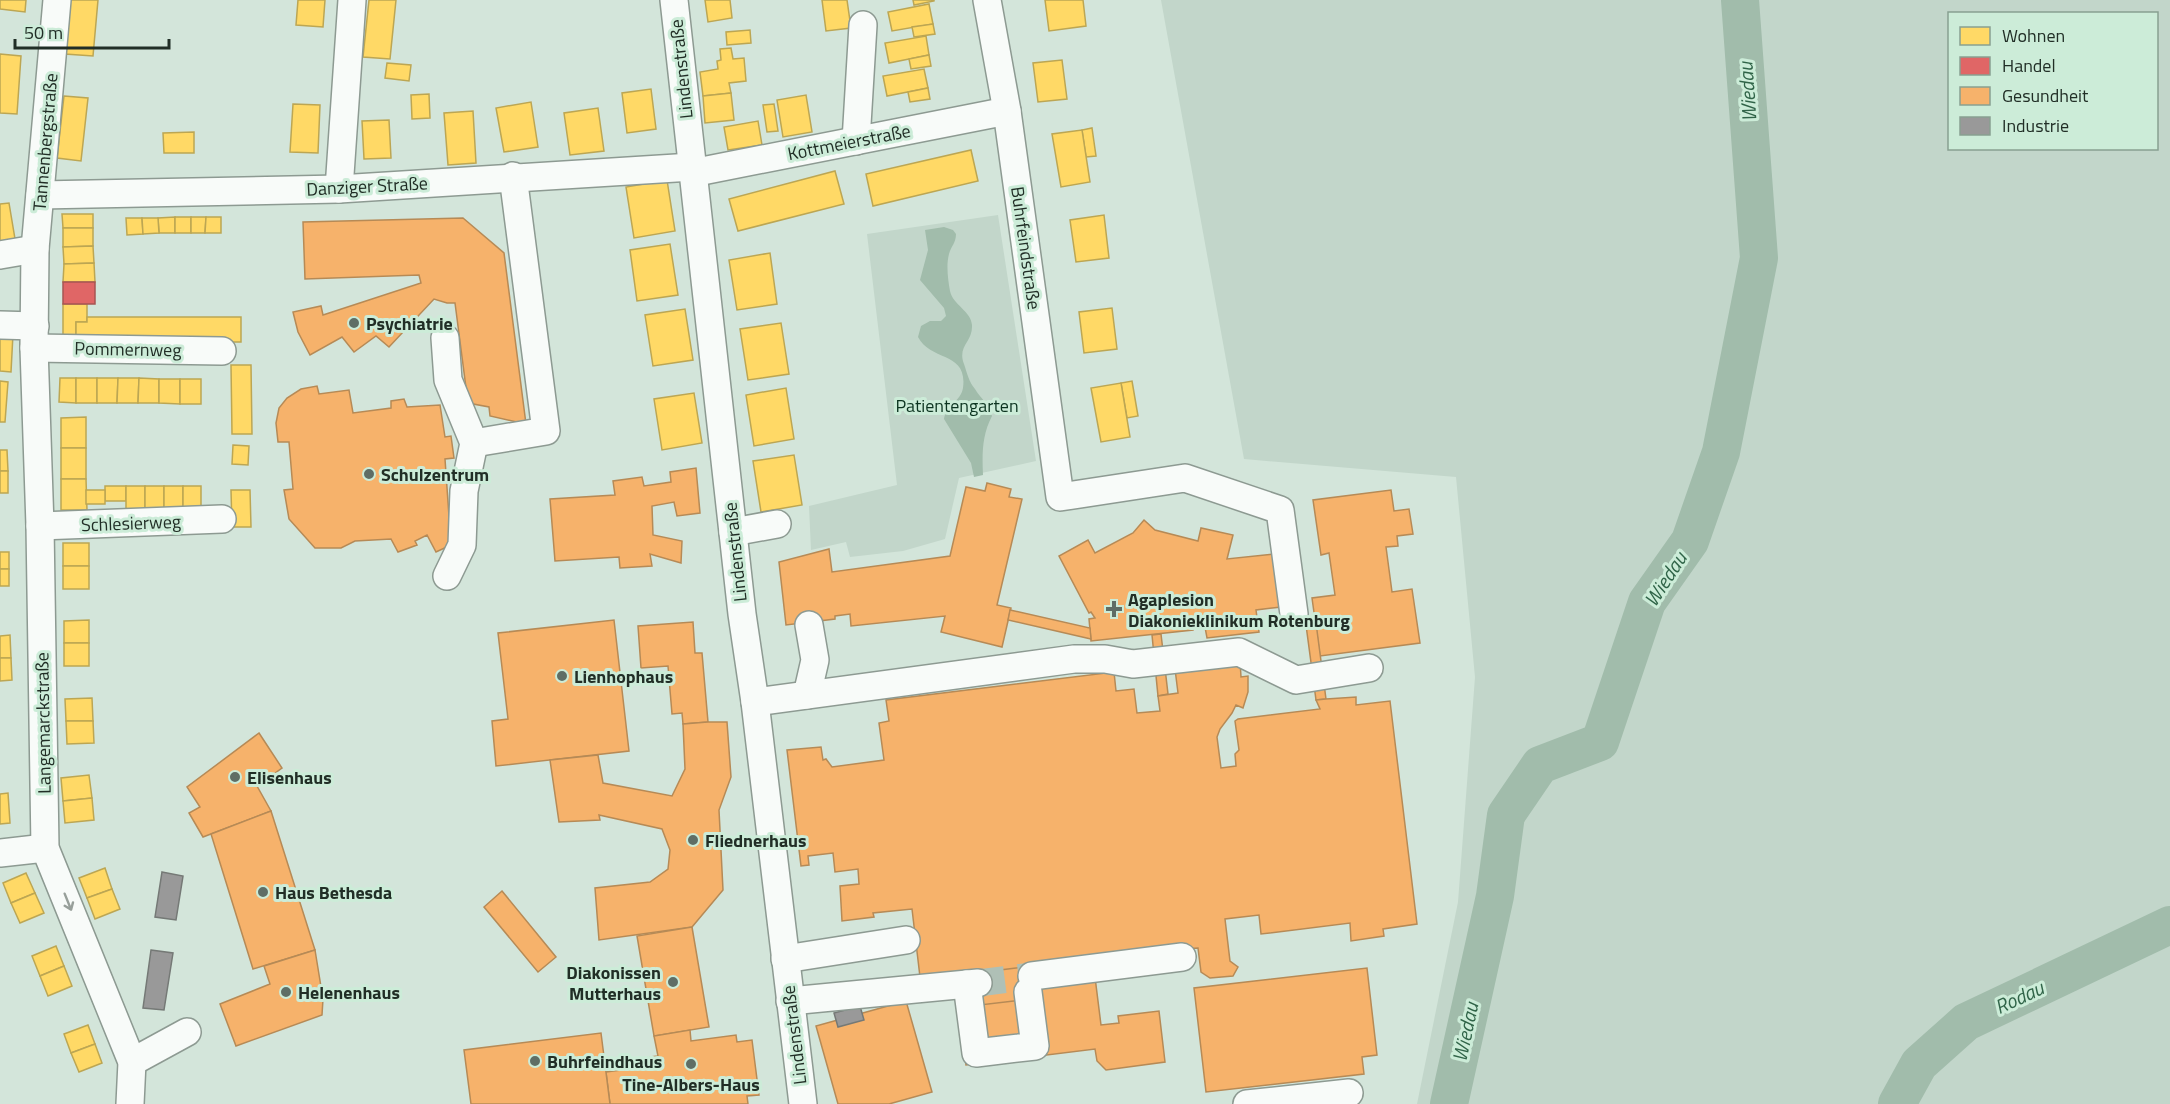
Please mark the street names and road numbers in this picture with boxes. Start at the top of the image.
street label: Lindenstraße [662,18,700,120]
street label: Tannenbergstraße [26,72,64,212]
street label: Kottmeierstraße [785,117,913,167]
street label: Danziger Straße [306,169,428,203]
street label: Buhrfeindstraße [1004,185,1048,311]
street label: Pommernweg [74,335,182,363]
street label: Lindenstraße [716,501,754,603]
street label: Schlesierweg [80,508,182,538]
street label: Langemarckstraße [28,652,58,794]
street label: Lindenstraße [775,984,813,1086]

